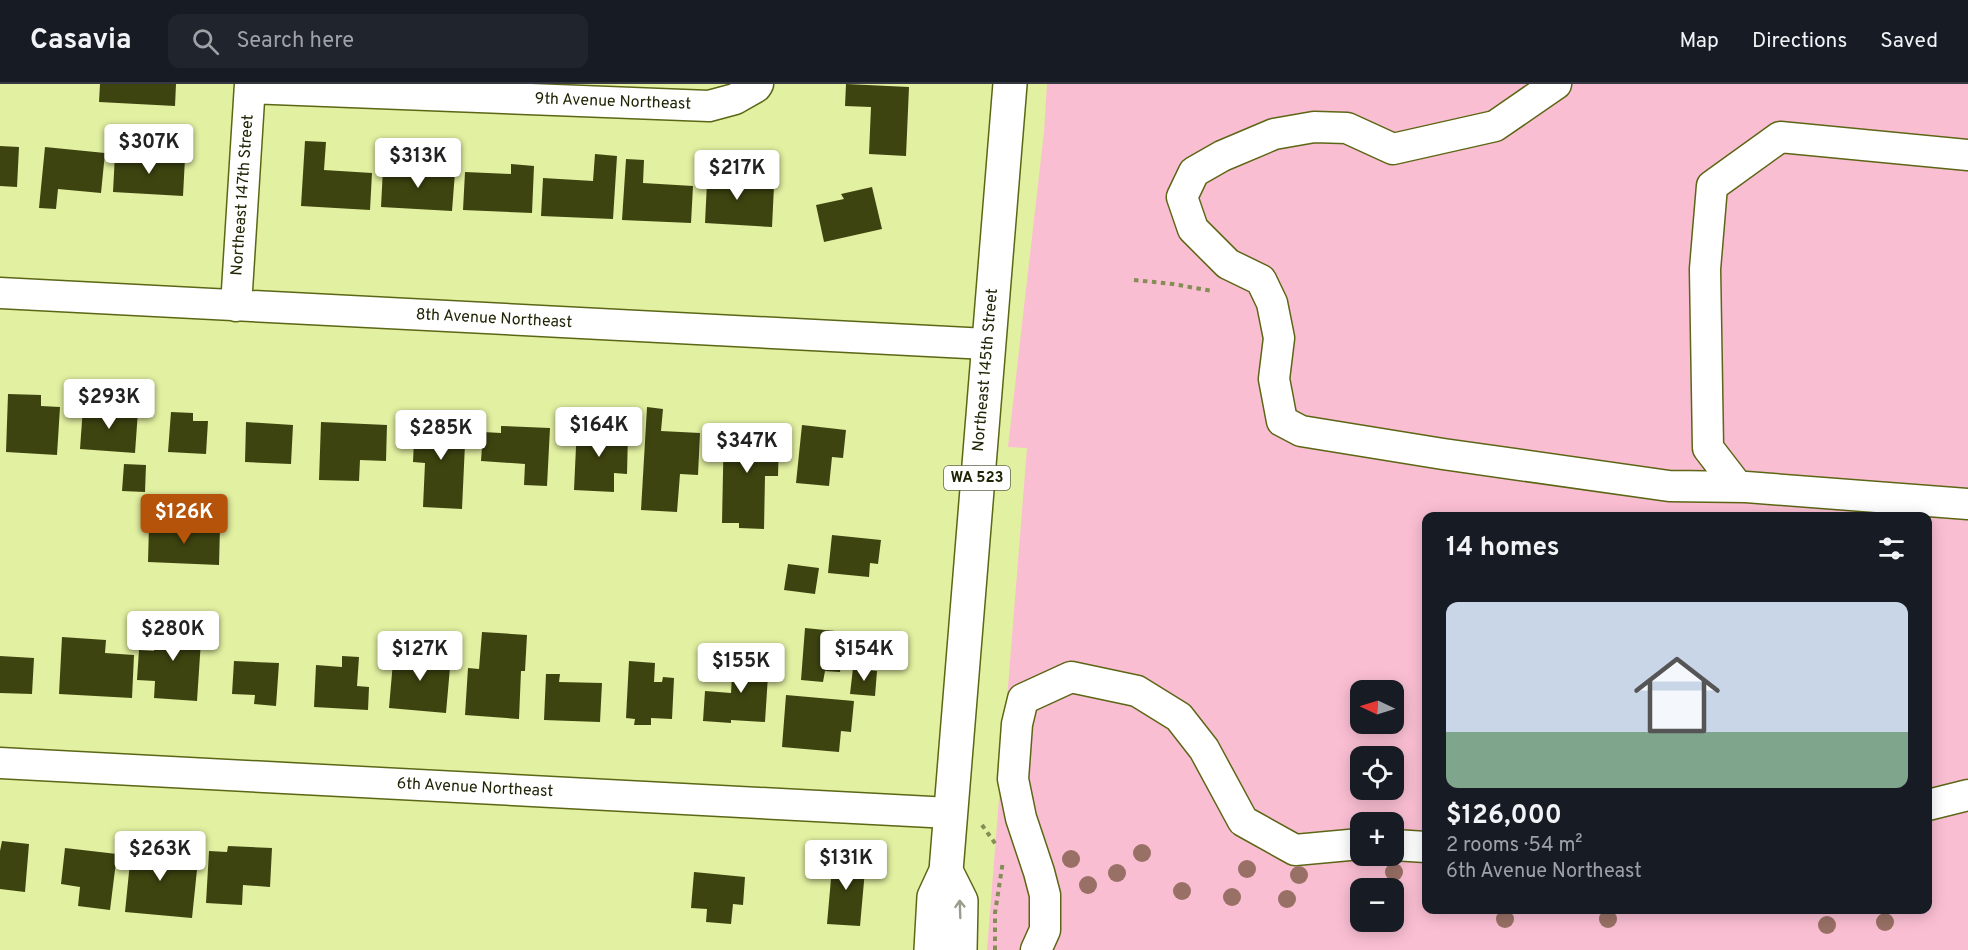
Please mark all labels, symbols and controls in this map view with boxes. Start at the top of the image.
search box [168,14,588,68]
text: Casavia [30,23,132,59]
icon: search [189,25,222,58]
text: Search here [237,28,354,55]
text: Map [1679,28,1719,55]
text: Directions [1752,28,1847,55]
text: Saved [1880,28,1938,55]
street label: 9th Avenue Northeast [534,89,692,115]
street label: Northeast 147th Street [227,114,259,276]
pin: $307K [107,124,191,175]
text: $307K [118,130,180,156]
pin: $313K [376,138,460,189]
text: $313K [389,144,447,170]
pin: $217K [695,150,779,201]
text: $217K [708,156,766,182]
street label: Northeast 145th Street [969,288,1003,452]
street label: 8th Avenue Northeast [415,305,573,333]
pin: $293K [67,379,151,430]
text: $293K [78,385,140,411]
pin: $164K [557,407,641,458]
pin: $285K [399,410,483,461]
text: $164K [569,413,629,439]
text: $285K [409,416,473,442]
pin: $347K [705,423,789,474]
text: $347K [716,429,778,455]
road number: WA 523 [944,466,1010,490]
pin: $126K [142,494,226,545]
text: $126K [155,500,213,526]
text: 14 homes [1446,532,1560,565]
icon: filters [1875,532,1908,565]
pin: $280K [131,611,215,662]
text: $280K [141,617,205,643]
pin: $127K [378,631,462,682]
pin: $154K [822,631,906,682]
text: $127K [392,637,448,663]
text: $154K [834,637,894,663]
icon: home [1623,641,1731,749]
pin: $155K [699,643,783,694]
text: $155K [712,649,770,675]
north arrow [1350,680,1404,734]
map controls [1350,680,1404,932]
button: locate [1350,746,1404,800]
street label: 6th Avenue Northeast [396,774,554,802]
text: $126,000 [1446,800,1562,833]
button: + [1350,812,1404,866]
pin: $263K [118,831,202,882]
text: 2 rooms · 54 m² [1446,833,1583,859]
text: $263K [129,837,191,863]
pin: $131K [804,840,888,891]
text: $131K [819,846,873,872]
text: 6th Avenue Northeast [1446,859,1642,885]
button: − [1350,878,1404,932]
one-way arrow [954,900,965,919]

